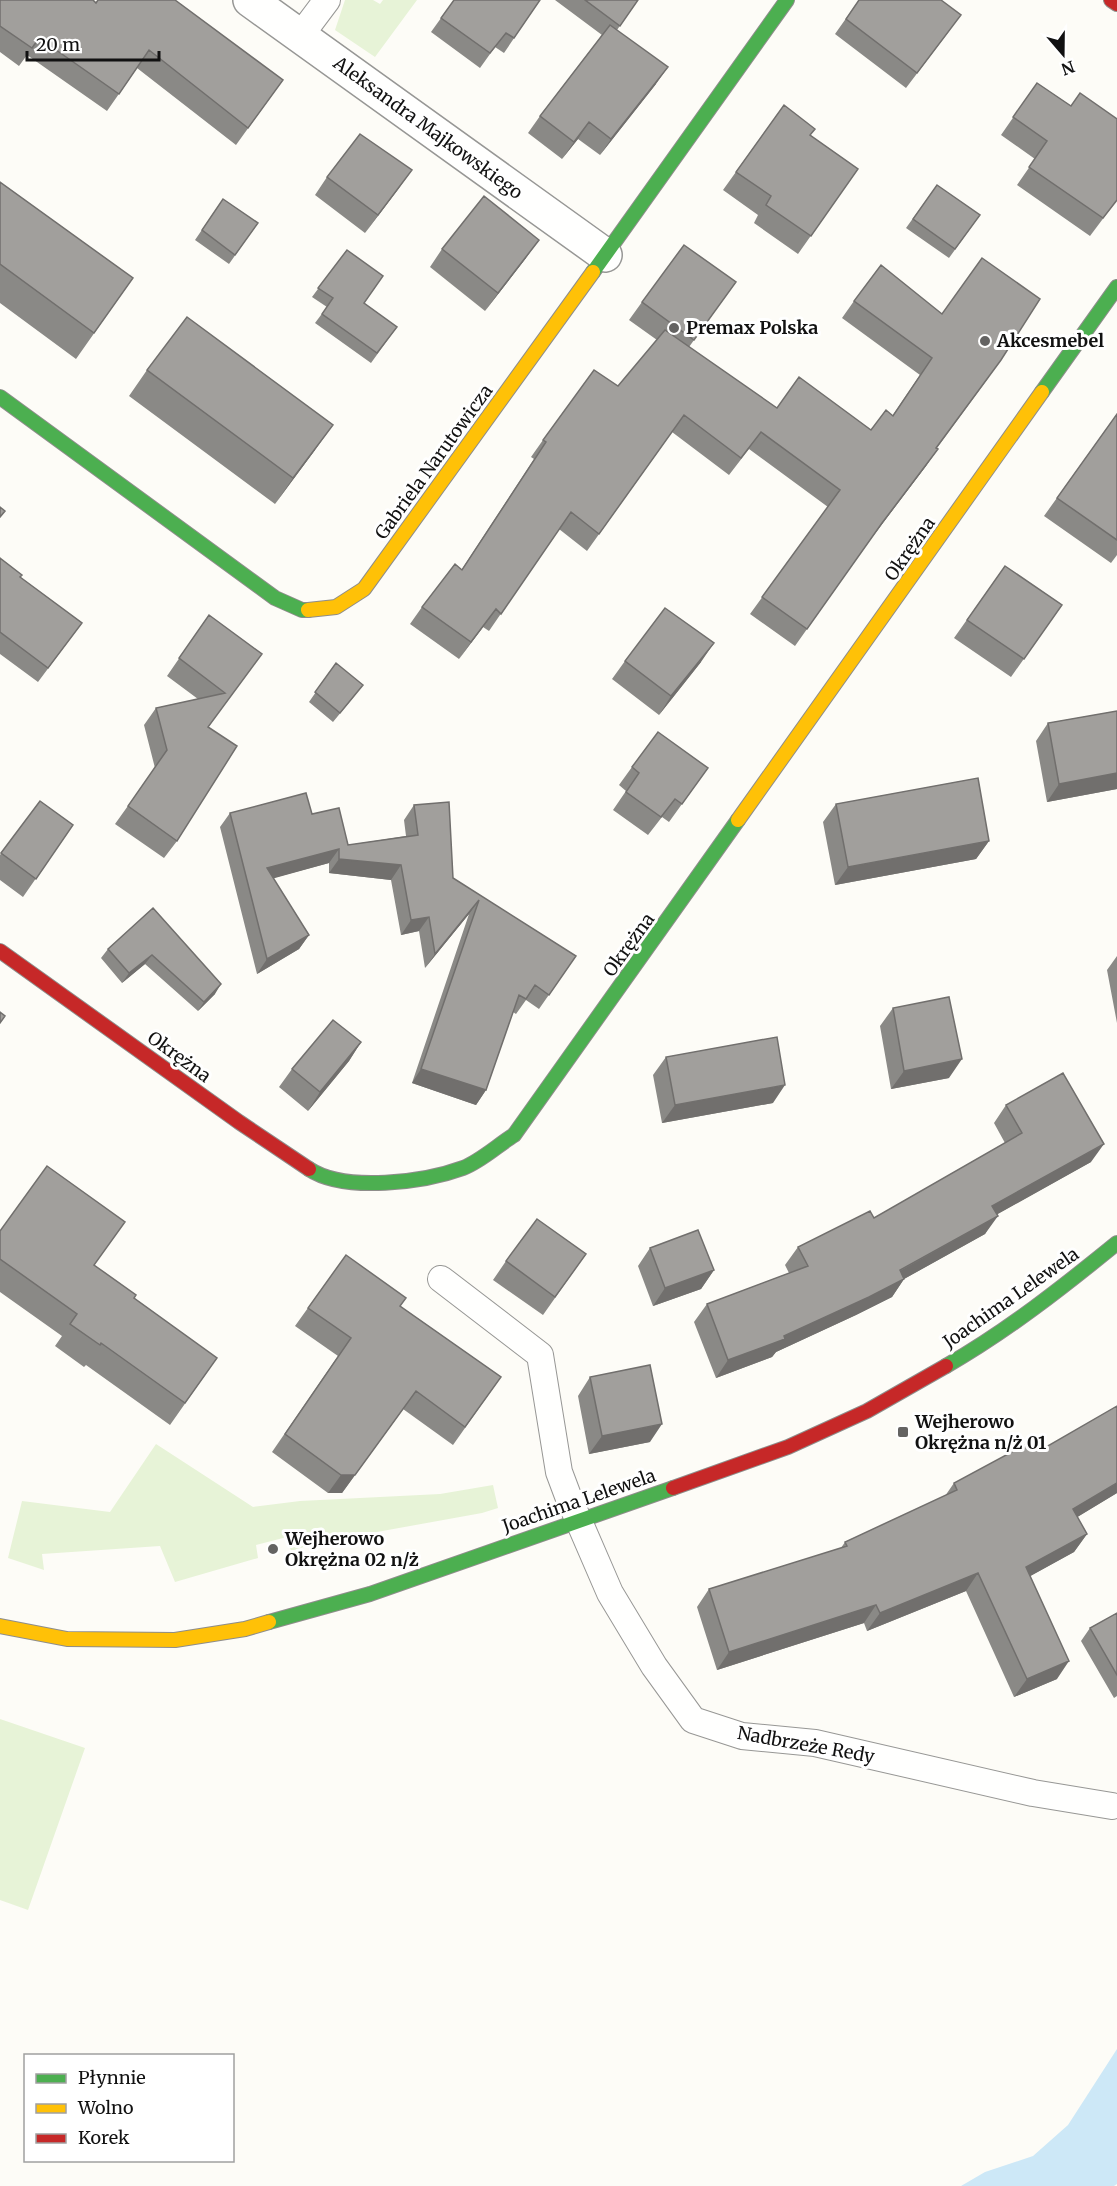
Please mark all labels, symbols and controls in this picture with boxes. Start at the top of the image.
scale bar [27,24,159,62]
north arrow [1033,24,1093,84]
text: 20 m [36,33,80,56]
street label: Aleksandra Majkowskiego [328,51,527,204]
text: N [1058,57,1077,80]
place label: Premax Polska [686,316,818,339]
marker: Premax Polska [667,321,681,335]
place label: Akcesmebel [996,329,1104,352]
marker: Akcesmebel [978,334,992,348]
street label: Gabriela Narutowicza [370,380,498,544]
street label: Okrężna [879,512,940,585]
street label: Okrężna [598,908,660,981]
street label: Okrężna [143,1026,216,1088]
street label: Joachima Lelewela [938,1242,1083,1354]
place label: Wejherowo Okrężna n/ż 01 [914,1410,1046,1454]
marker: Wejherowo Okrężna n/ż 01 [896,1425,910,1439]
street label: Joachima Lelewela [498,1463,659,1538]
place label: Wejherowo Okrężna 02 n/ż [284,1527,419,1571]
marker: Wejherowo Okrężna 02 n/ż [266,1542,280,1556]
street label: Nadbrzeże Redy [736,1721,877,1768]
legend [24,2054,234,2162]
text: Płynnie [78,2066,146,2089]
text: Wolno [77,2096,134,2119]
text: Korek [78,2126,130,2149]

